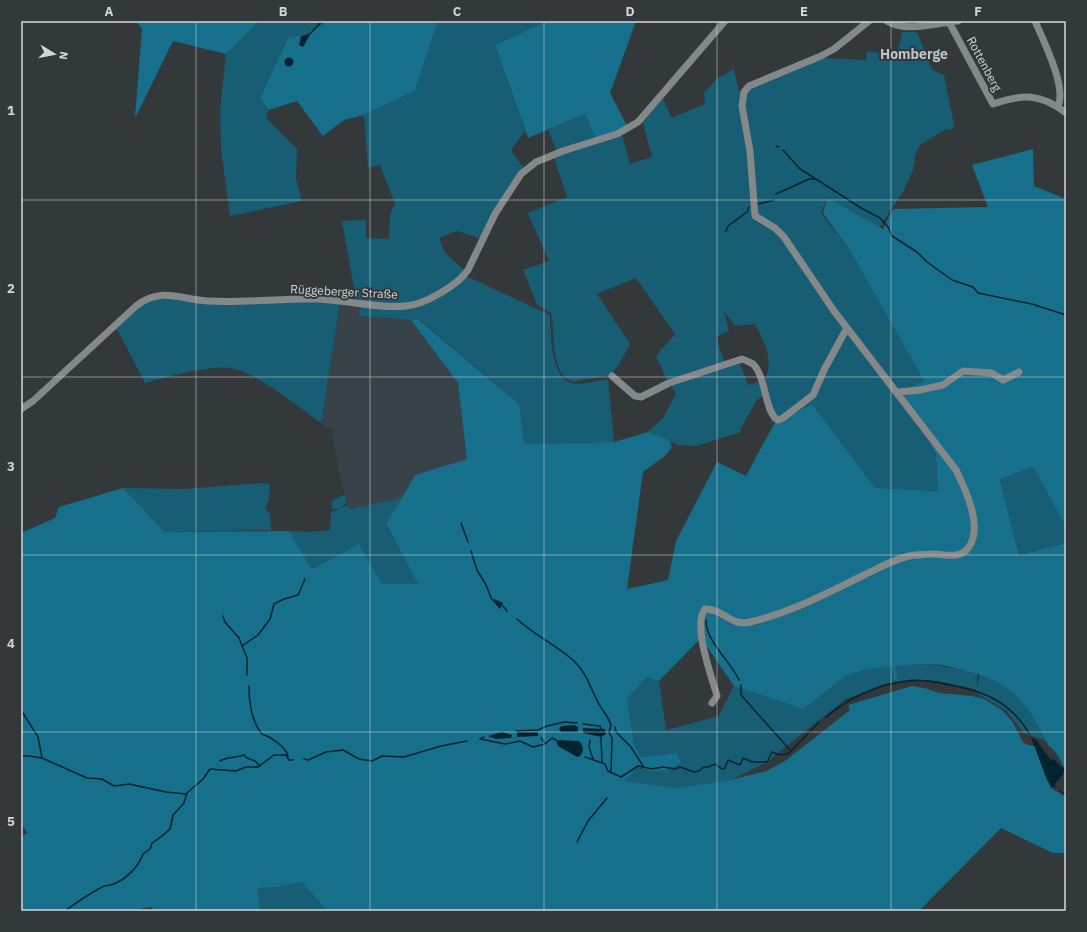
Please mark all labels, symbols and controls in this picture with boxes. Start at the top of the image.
text: A [105,3,114,20]
text: B [279,3,288,20]
text: C [453,3,462,20]
text: D [625,3,635,20]
text: E [800,3,808,20]
text: F [974,3,982,20]
north arrow [34,34,74,74]
street label: Rottenberg [964,34,1005,94]
district label: Homberge [880,45,948,63]
text: N [56,51,71,61]
text: 1 [7,102,15,119]
text: 2 [7,280,15,297]
street label: Rüggeberger Straße [290,281,399,302]
text: 3 [7,458,15,475]
text: 4 [7,635,15,652]
text: 5 [7,813,15,830]

